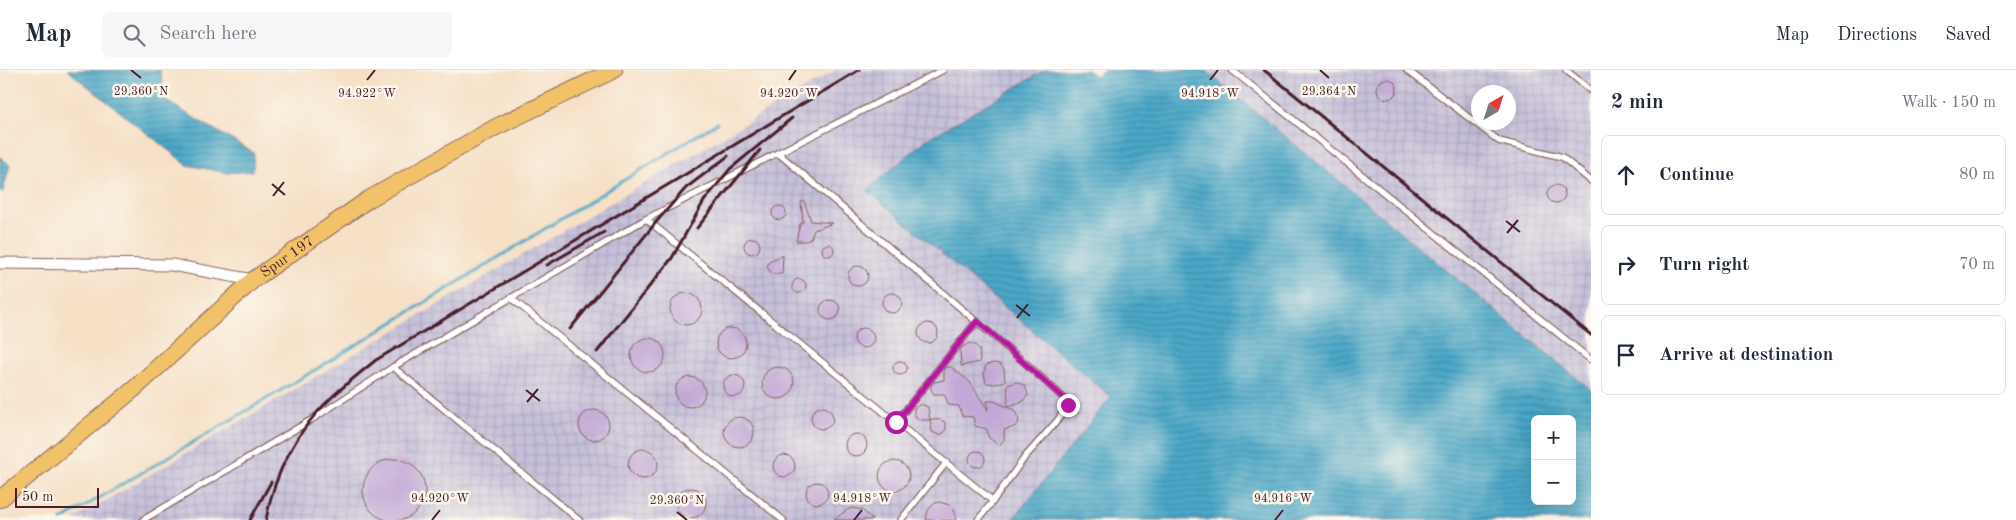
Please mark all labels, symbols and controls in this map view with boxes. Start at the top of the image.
search box [102,12,452,57]
icon: search [120,21,148,49]
text: Map [25,23,72,47]
text: Search here [160,25,257,44]
text: Map [1776,26,1809,44]
text: Directions [1837,26,1917,44]
text: Saved [1945,26,1991,44]
north arrow [1471,85,1516,130]
text: 29.360°N [114,86,168,98]
text: 29.364°N [1302,86,1356,98]
text: 94.922°W [338,88,396,100]
text: 94.920°W [760,88,818,100]
text: 94.918°W [1181,88,1239,100]
text: 2 min [1611,92,1664,113]
text: Walk · 150 m [1901,95,1996,111]
icon: ahead [1612,161,1640,189]
text: Continue [1659,166,1734,185]
text: 80 m [1959,167,1995,183]
street label: Spur 197 [258,234,317,281]
icon: right [1612,251,1640,279]
text: Turn right [1659,256,1749,275]
text: 70 m [1959,257,1995,273]
icon: arrive [1612,341,1640,369]
text: Arrive at destination [1659,346,1833,365]
route end [1057,394,1080,417]
route start [885,411,908,434]
map controls [1531,415,1576,505]
button: + [1531,415,1576,460]
button: − [1531,460,1576,505]
scale bar [15,485,99,508]
text: 50 m [22,490,53,504]
text: 94.920°W [411,493,469,505]
text: 94.918°W [833,493,891,505]
text: 94.916°W [1254,493,1312,505]
text: 29.360°N [650,495,704,507]

